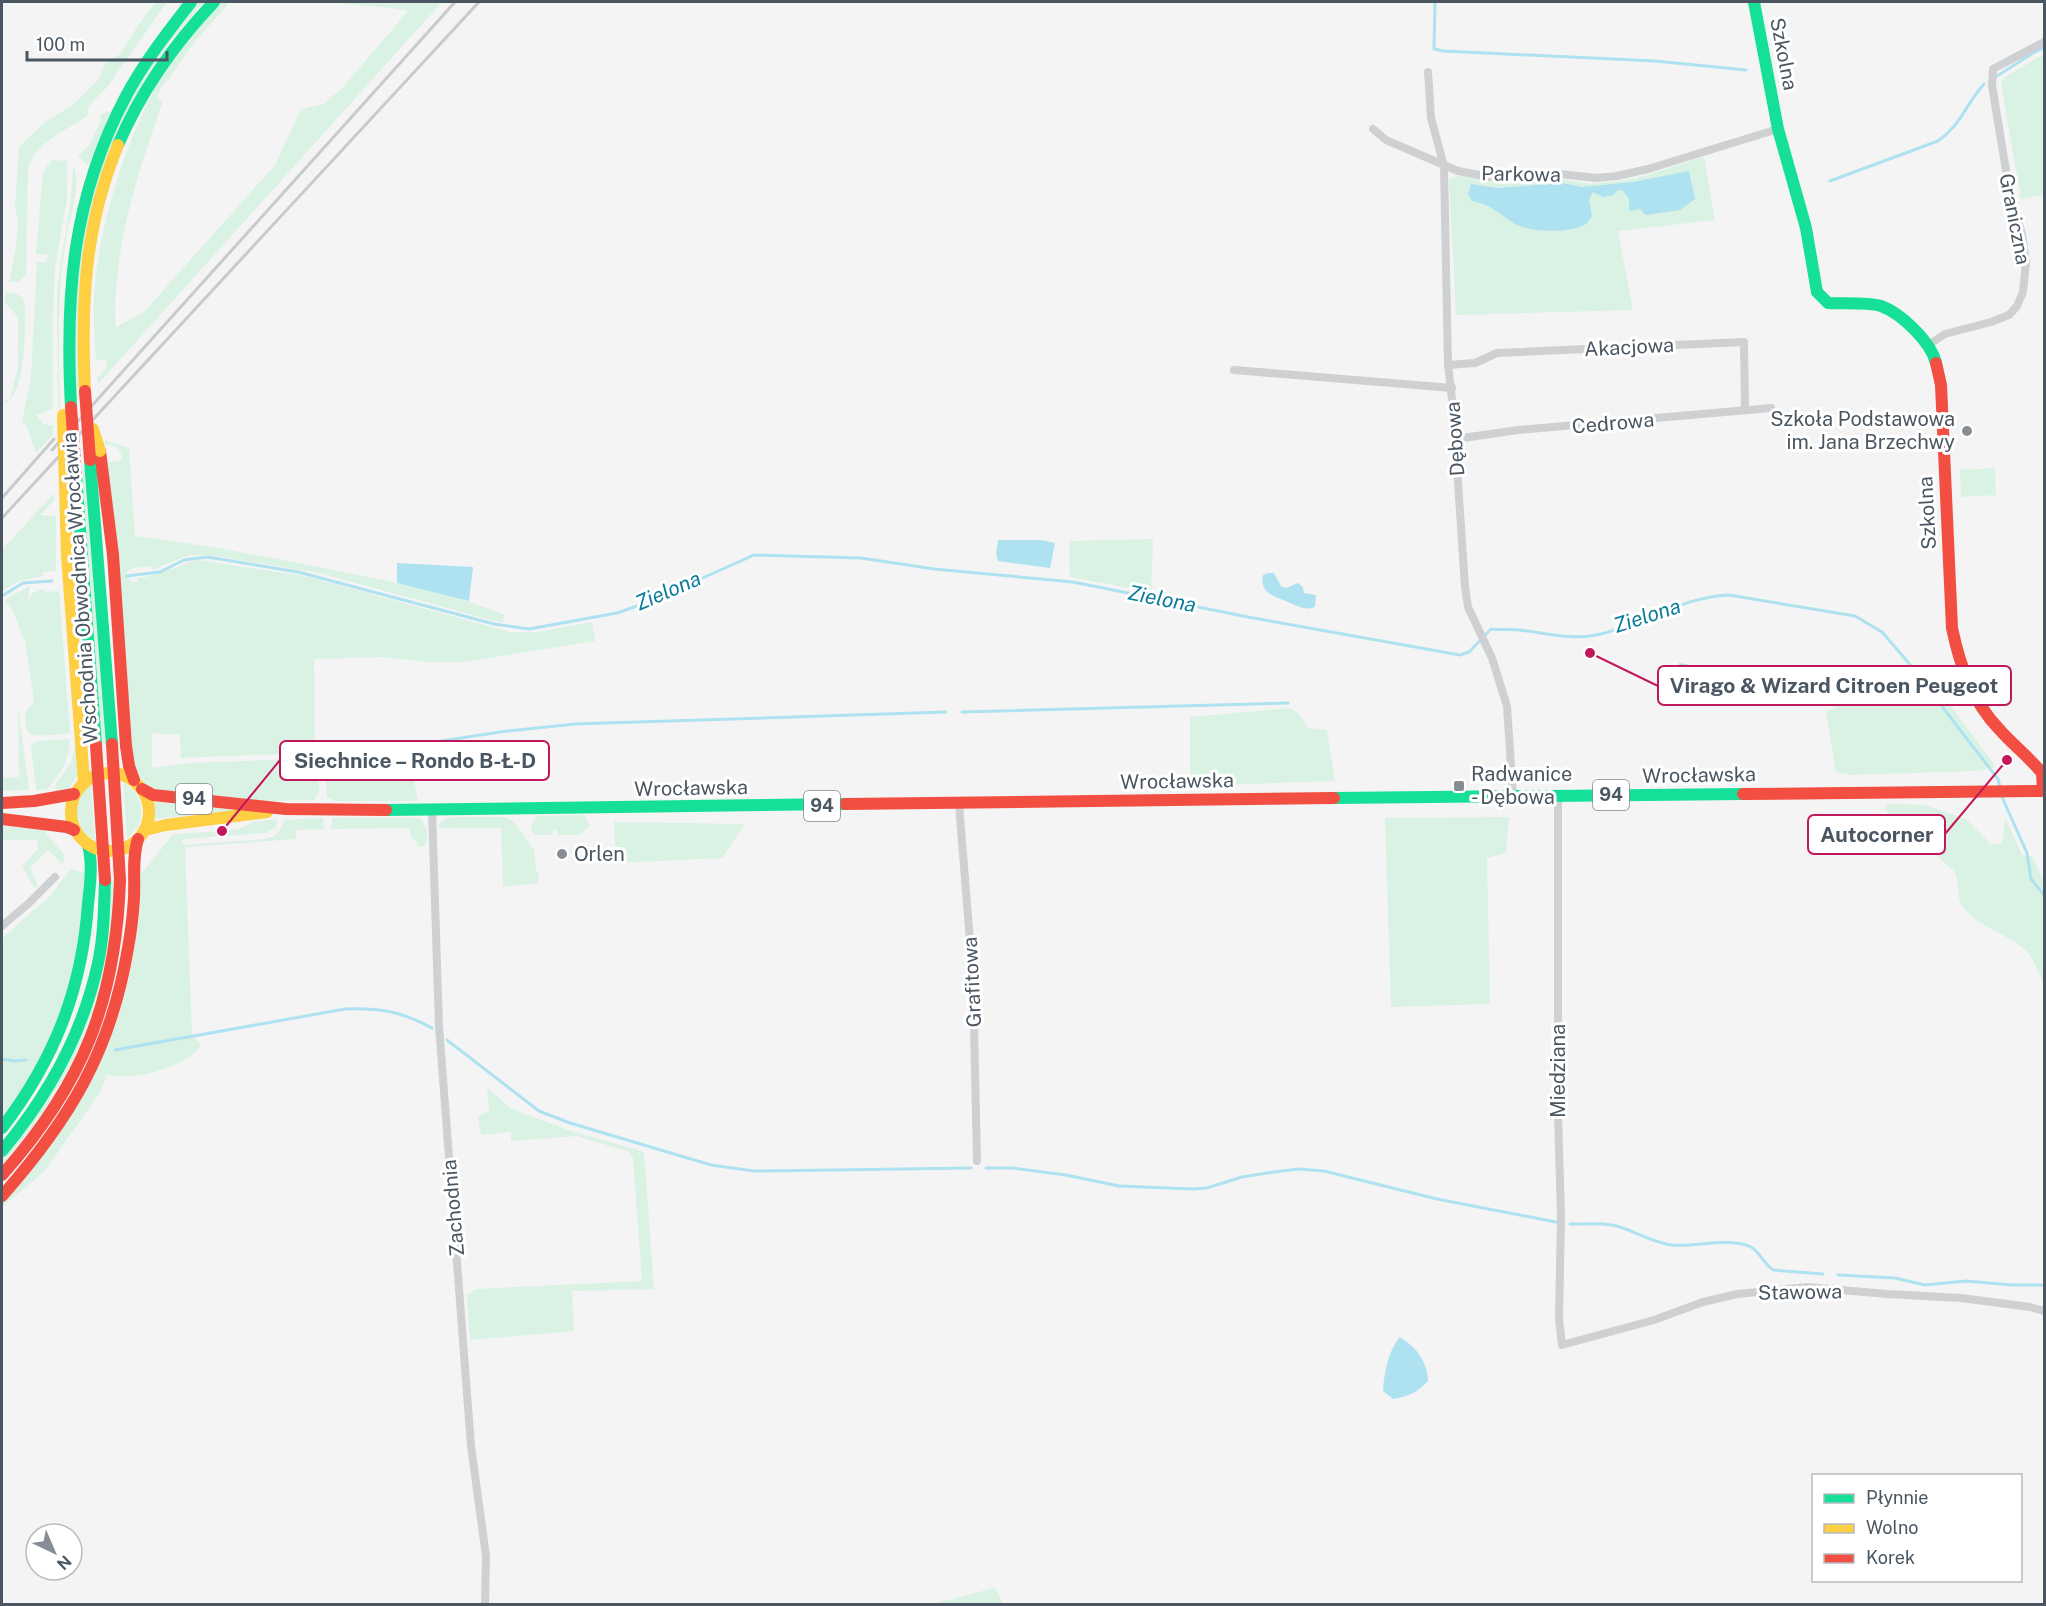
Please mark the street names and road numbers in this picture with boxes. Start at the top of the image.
street label: Szkolna [1765,16,1803,92]
street label: Parkowa [1481,161,1561,187]
street label: Graniczna [1994,171,2036,267]
street label: Akacjowa [1583,333,1675,361]
street label: Dębowa [1440,401,1470,477]
street label: Cedrowa [1571,407,1655,439]
street label: Wschodnia Obwodnica Wrocławia [57,431,103,745]
street label: Szkolna [1913,476,1941,550]
street label: Wrocławska [1642,762,1756,788]
street label: Wrocławska [1120,768,1234,794]
street label: Wrocławska [634,775,748,801]
road number: 94 [1593,780,1629,810]
road number: 94 [176,784,212,814]
road number: 94 [804,791,840,821]
street label: Grafitowa [958,936,986,1028]
street label: Miedziana [1546,1024,1570,1118]
street label: Zachodnia [437,1159,469,1257]
street label: Stawowa [1758,1279,1842,1305]

